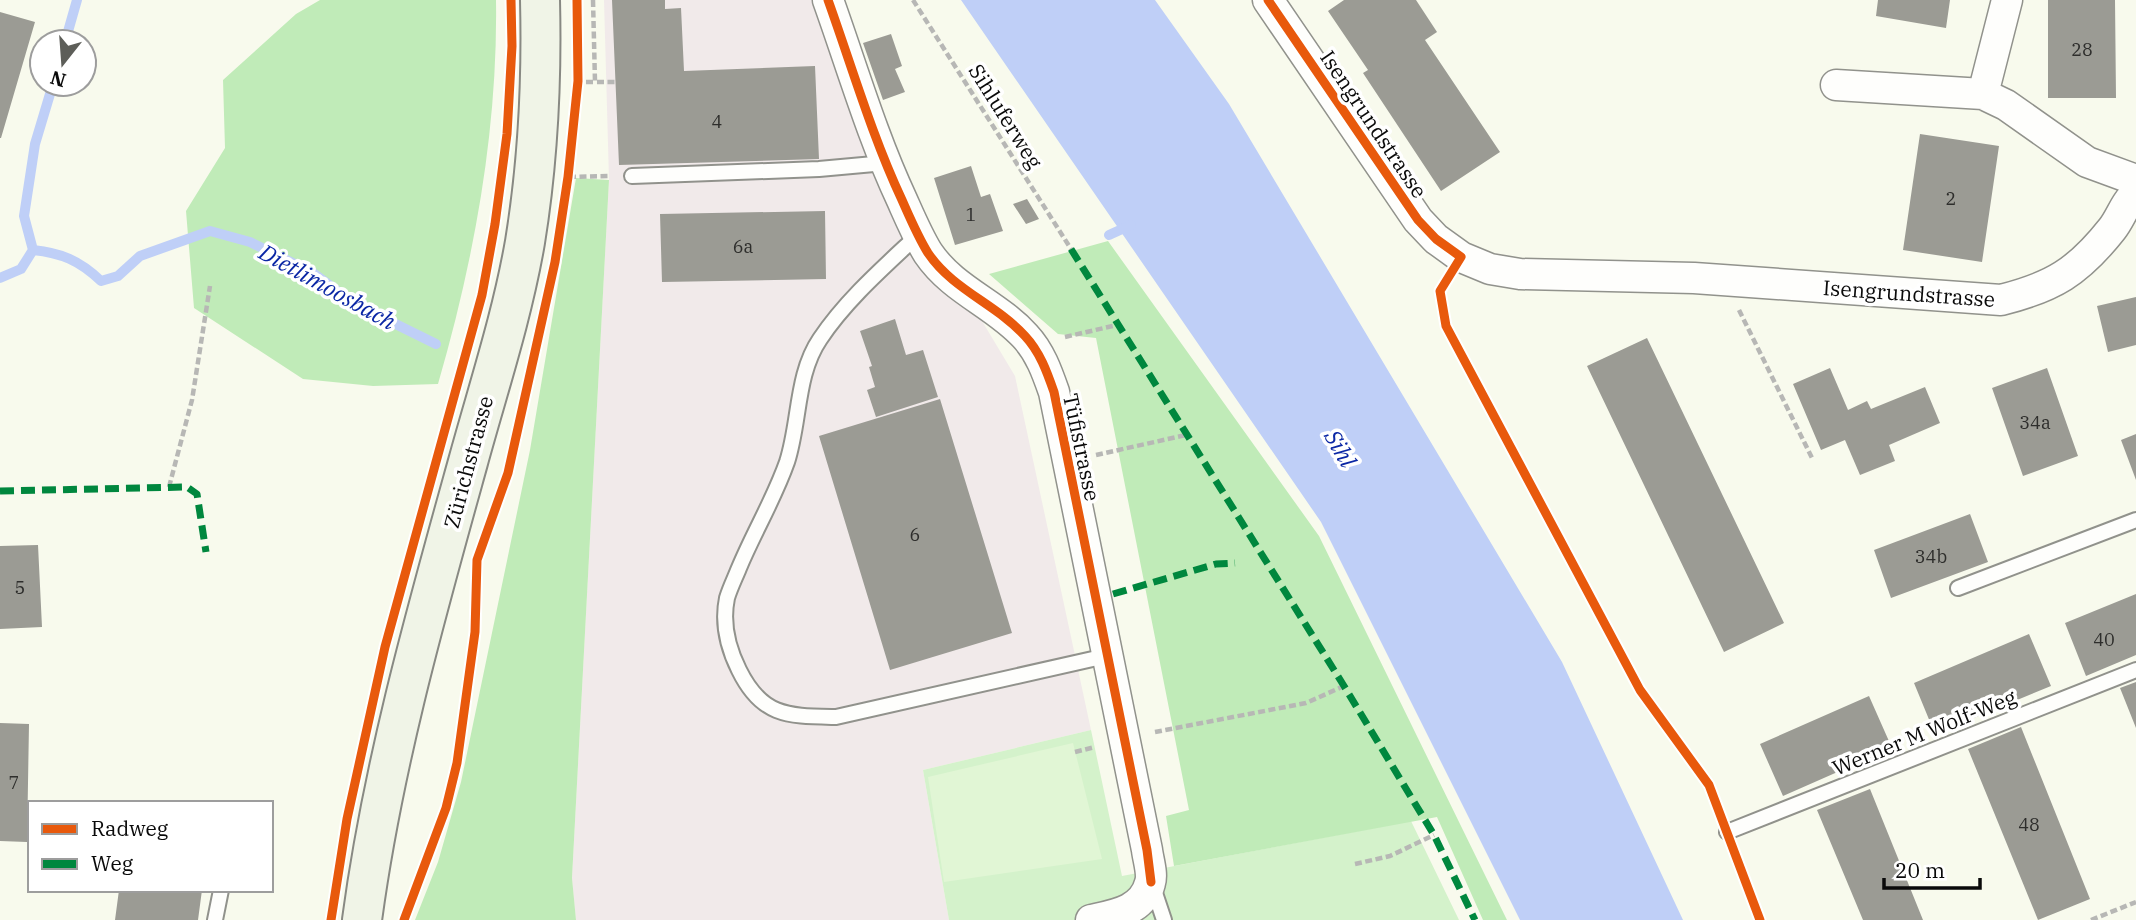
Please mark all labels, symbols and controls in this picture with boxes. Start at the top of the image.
north arrow [28,28,98,98]
house number: 28 [2071,38,2093,61]
street label: Isengrundstrasse [1314,45,1434,203]
street label: Sihluferweg [963,58,1050,174]
text: N [47,66,69,93]
house number: 4 [712,110,722,133]
house number: 2 [1946,187,1956,210]
house number: 1 [966,203,976,226]
house number: 6a [733,235,753,258]
water label: Dietlimoosbach [254,236,402,336]
street label: Isengrundstrasse [1822,273,1996,313]
street label: Tüfistrasse [1057,391,1107,503]
street label: Zürichstrasse [437,393,499,531]
house number: 34a [2019,411,2051,434]
water label: Sihl [1318,423,1364,473]
house number: 6 [910,523,920,546]
house number: 34b [1915,545,1947,568]
house number: 5 [15,576,25,599]
house number: 40 [2093,628,2115,651]
street label: Werner M Wolf-Weg [1828,682,2021,782]
house number: 7 [9,771,19,794]
legend [28,801,273,892]
house number: 48 [2018,813,2040,836]
text: Radweg [91,814,169,842]
scale bar [1884,846,1980,890]
text: Weg [91,849,134,877]
text: 20 m [1895,856,1945,884]

